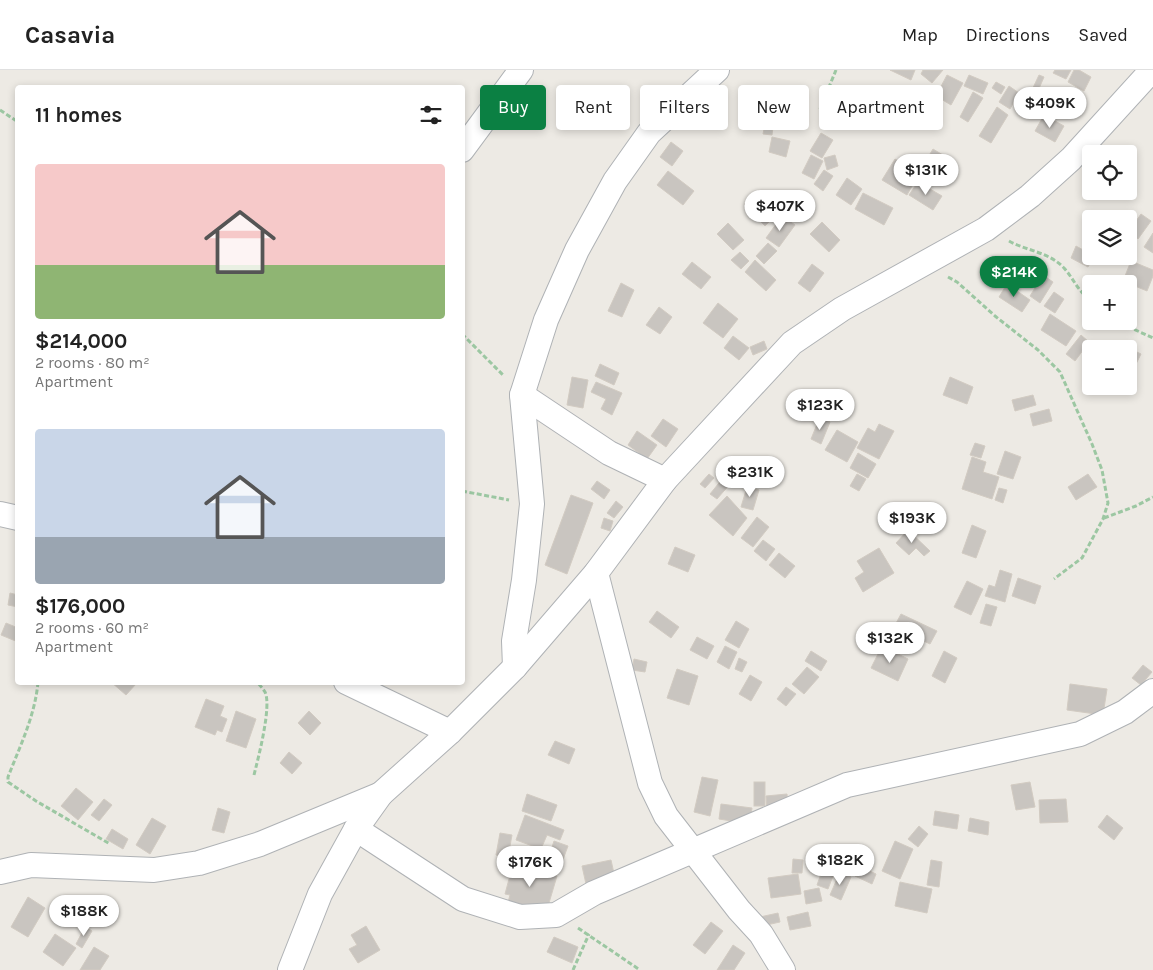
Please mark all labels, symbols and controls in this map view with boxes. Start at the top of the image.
text: Casavia [25,21,115,49]
text: Map [902,24,938,46]
text: Directions [966,24,1050,46]
text: Saved [1078,24,1128,46]
chip: Buy [480,85,546,130]
chip: Rent [556,85,630,130]
chip: Filters [640,85,728,130]
chip: New [738,85,809,130]
chip: Apartment [819,85,943,130]
pin: $409K [1015,87,1085,129]
text: $409K [1025,93,1075,112]
icon: filters [417,101,445,129]
text: 11 homes [35,103,122,127]
map controls [1082,145,1137,395]
button: locate [1082,145,1137,200]
pin: $131K [891,154,961,196]
text: $131K [905,160,947,179]
pin: $407K [745,190,815,232]
text: $407K [755,196,805,215]
icon: home [195,197,285,287]
button: layers [1082,210,1137,265]
pin: $214K [979,256,1049,298]
text: $214K [991,262,1037,281]
button: + [1082,275,1137,330]
text: $214,000 [35,329,127,353]
button: − [1082,340,1137,395]
text: 2 rooms · 80 m² [35,353,150,372]
text: Apartment [35,372,113,391]
pin: $123K [785,388,855,431]
text: $123K [797,395,843,414]
pin: $231K [715,456,785,498]
icon: home [195,462,285,552]
text: $231K [727,462,773,481]
pin: $193K [877,502,947,544]
text: $193K [889,508,935,527]
text: $176,000 [35,594,125,618]
text: 2 rooms · 60 m² [35,618,149,637]
pin: $132K [855,622,925,664]
text: $132K [867,628,913,647]
text: Apartment [35,637,113,656]
pin: $182K [805,844,875,886]
pin: $176K [495,846,565,888]
text: $182K [816,850,864,869]
text: $176K [508,852,552,871]
pin: $188K [49,894,119,937]
text: $188K [60,901,108,920]

